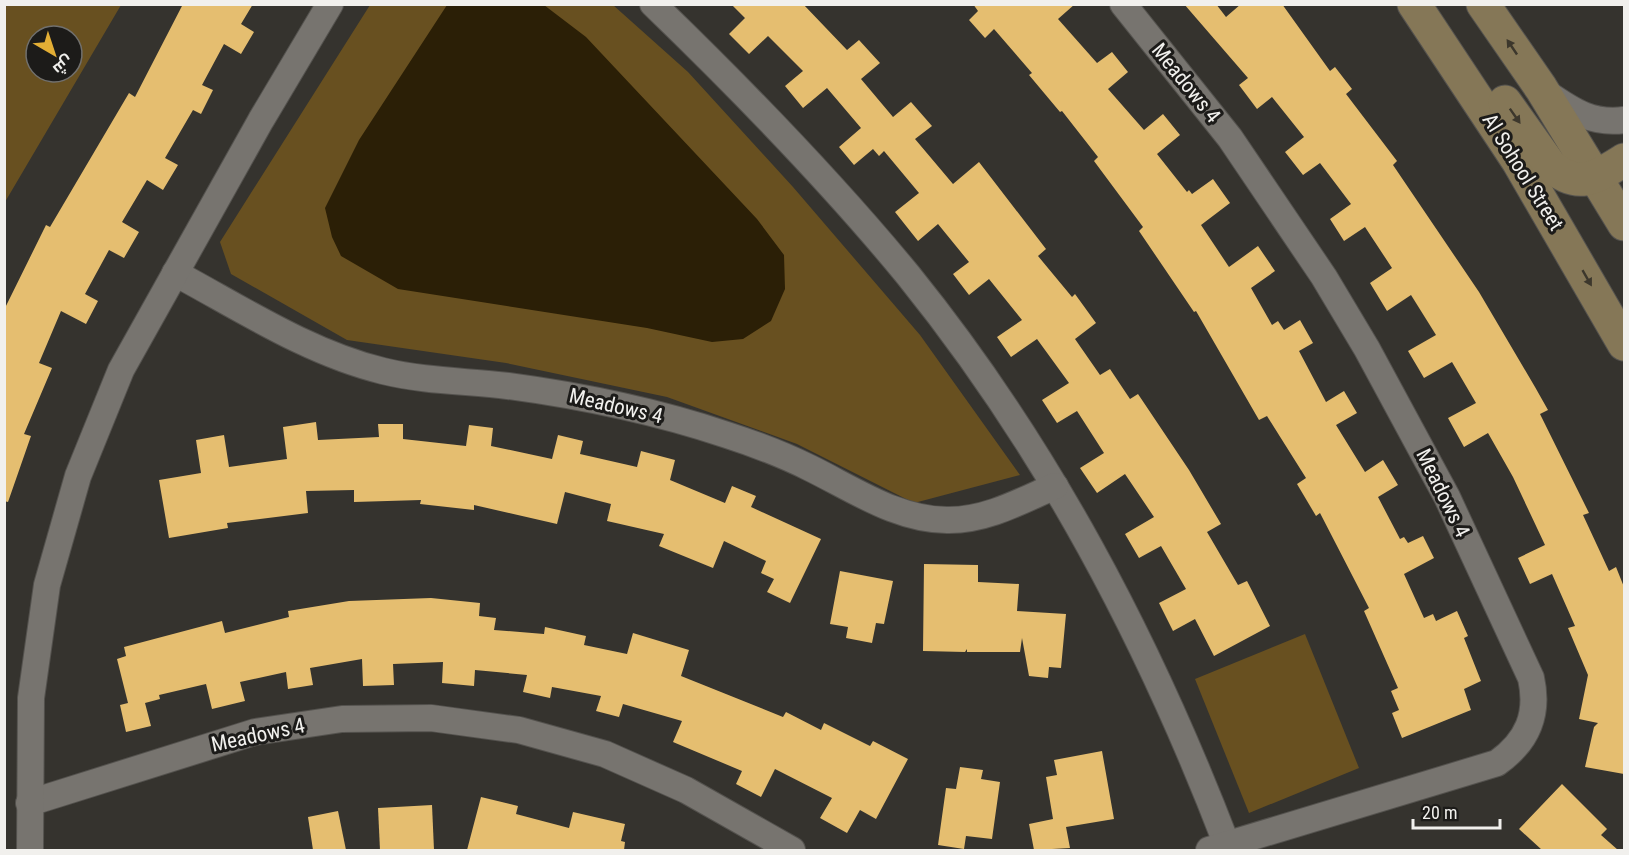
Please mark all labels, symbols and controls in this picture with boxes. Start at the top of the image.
north arrow [24,24,84,84]
street label: Meadows 4 [1147,38,1225,128]
one-way arrow [1506,39,1518,55]
text: ش [49,51,77,79]
one-way arrow [1509,108,1520,124]
street label: Al Sohool Street [1478,109,1568,235]
one-way arrow [1582,270,1592,287]
street label: Meadows 4 [567,384,665,428]
street label: Meadows 4 [1411,445,1475,541]
street label: Meadows 4 [209,713,307,757]
scale bar [1413,792,1500,830]
text: 20 m [1422,802,1457,823]

